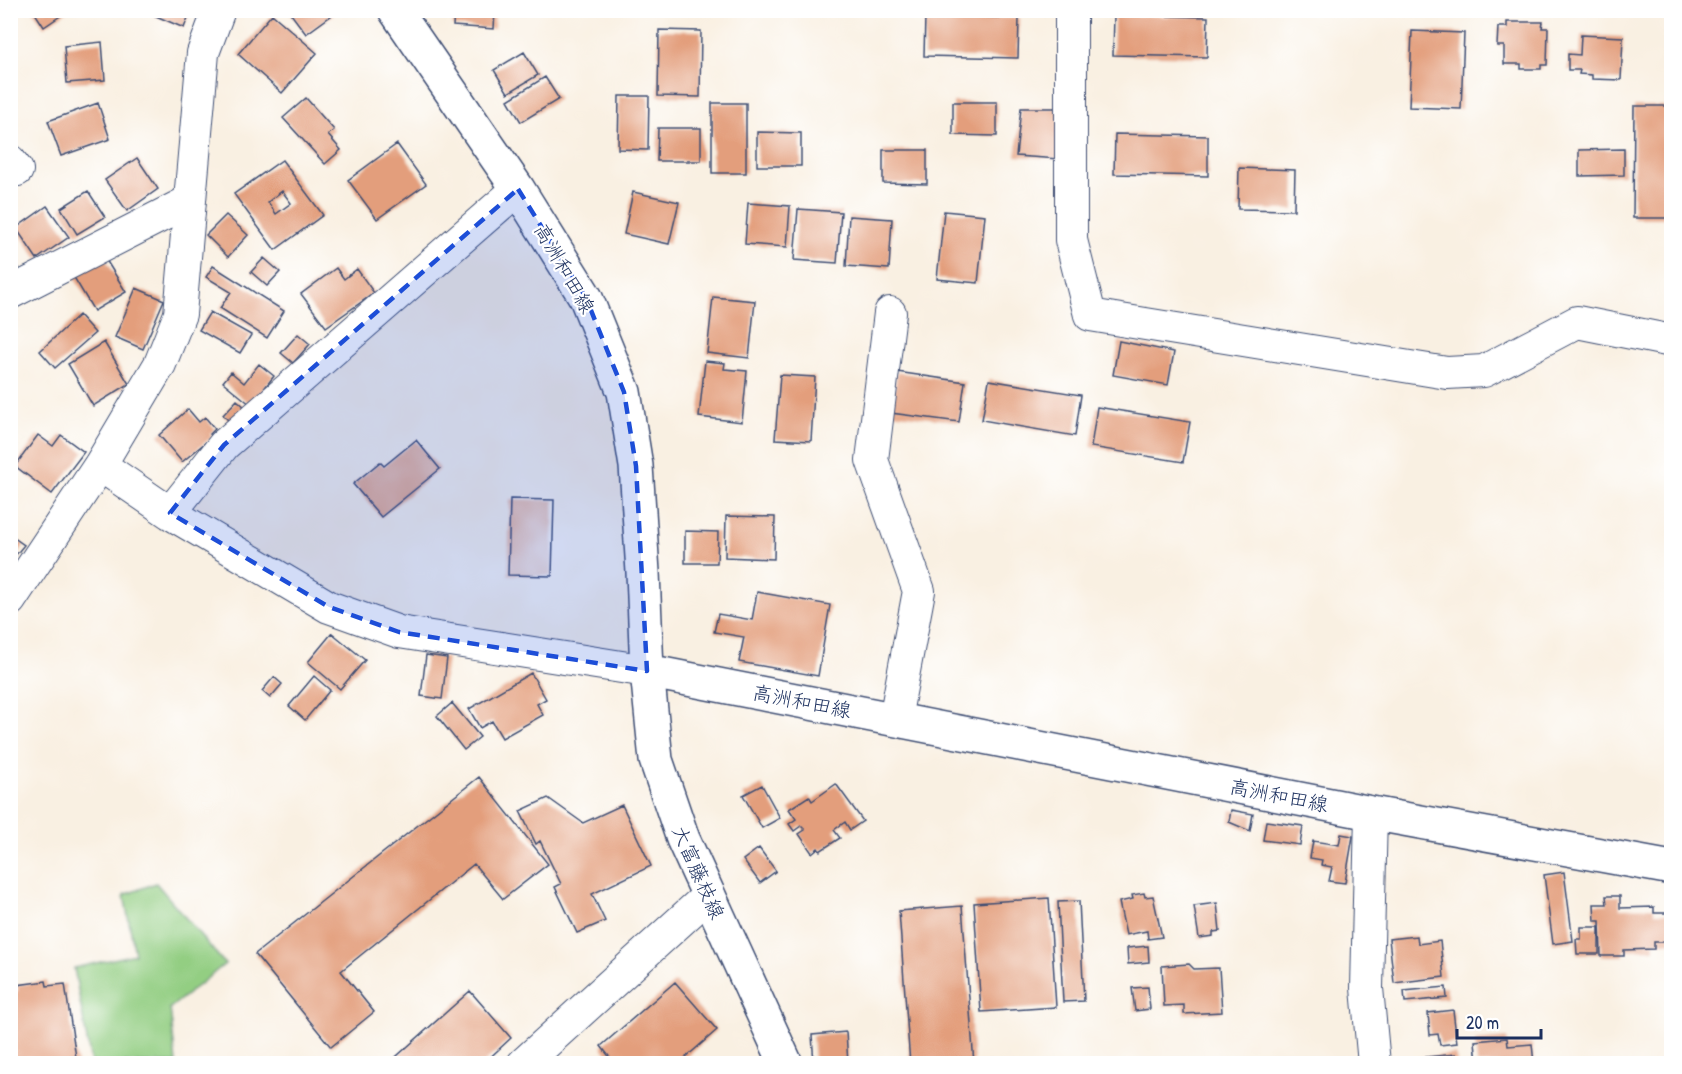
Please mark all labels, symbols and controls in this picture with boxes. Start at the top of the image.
street label: 高洲和田線 [528,218,602,318]
street label: 高洲和田線 [750,678,854,724]
street label: 高洲和田線 [1227,772,1331,818]
street label: 大富藤枝線 [666,821,732,923]
scale bar [1457,1002,1541,1040]
text: 20 m [1466,1010,1499,1035]

